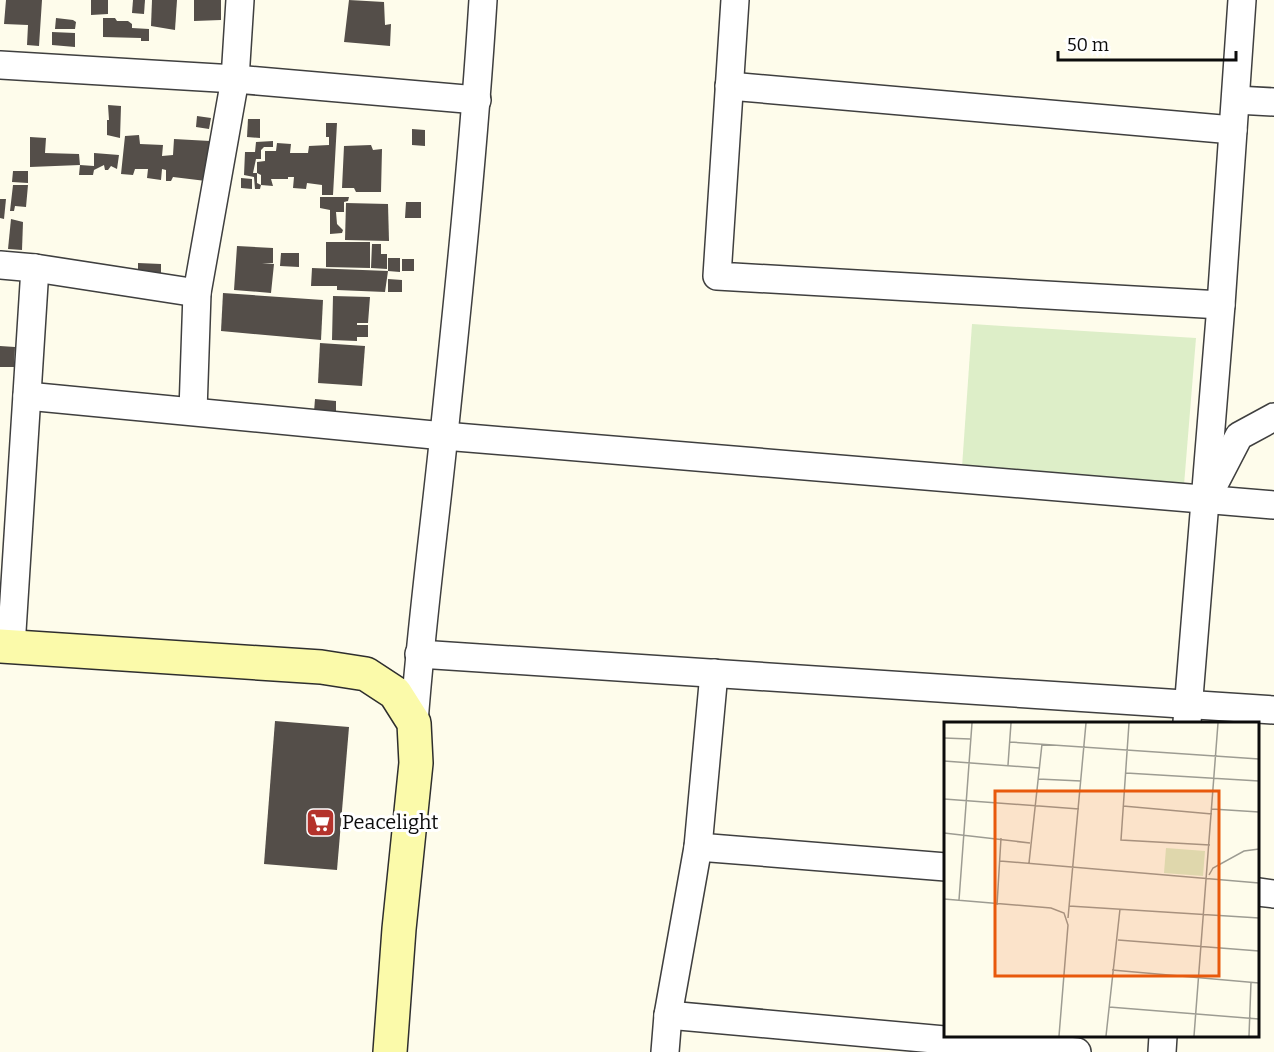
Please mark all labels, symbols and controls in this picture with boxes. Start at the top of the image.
scale bar [1058,24,1236,62]
text: 50 m [1067,34,1109,56]
inset map [944,722,1259,1037]
supermarket icon: Peacelight [305,806,337,838]
place label: Peacelight [342,810,439,834]

